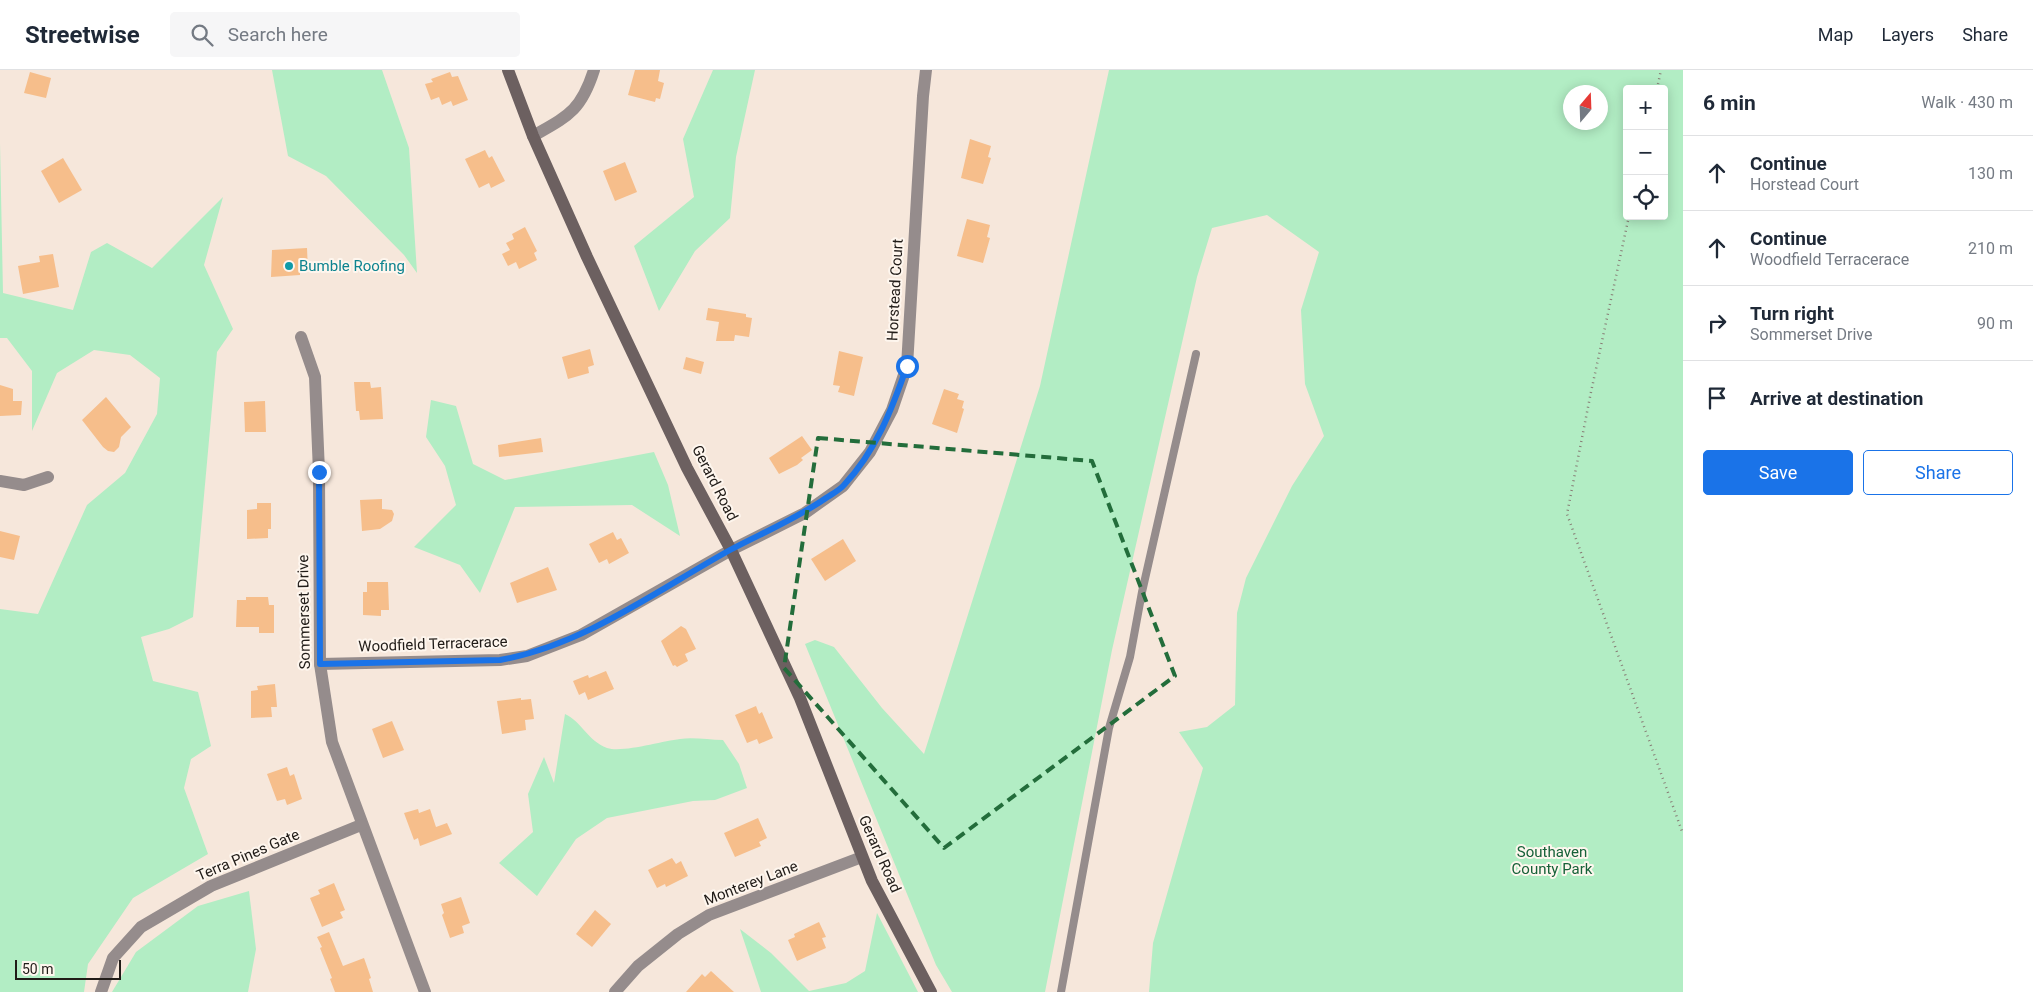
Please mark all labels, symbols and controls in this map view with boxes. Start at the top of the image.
search box [170,12,520,57]
text: Streetwise [25,21,140,49]
icon: search [188,21,216,49]
text: Search here [228,23,328,46]
text: Map [1818,24,1853,45]
text: Layers [1881,24,1934,45]
text: Share [1962,24,2008,45]
north arrow [1563,85,1608,130]
map controls [1623,85,1668,220]
button: + [1623,85,1668,130]
text: 6 min [1703,91,1756,115]
text: Walk · 430 m [1921,93,2013,112]
button: − [1623,130,1668,175]
text: Continue [1750,152,1827,175]
icon: ahead [1703,159,1731,187]
text: 130 m [1968,164,2013,183]
button: locate [1623,175,1668,220]
text: Horstead Court [1750,175,1859,194]
text: Continue [1750,227,1827,250]
icon: ahead [1703,234,1731,262]
street label: Horstead Court [883,238,907,342]
text: 210 m [1968,239,2013,258]
text: Woodfield Terracerace [1750,250,1909,269]
place label: Bumble Roofing [299,257,405,275]
marker: Bumble Roofing [283,260,295,272]
text: Turn right [1750,302,1834,325]
icon: right [1703,309,1731,337]
text: 90 m [1977,314,2013,333]
text: Sommerset Drive [1750,325,1872,344]
route start [896,355,919,378]
icon: arrive [1703,384,1731,412]
text: Arrive at destination [1750,387,1923,410]
street label: Gerard Road [688,442,742,524]
button: Save [1703,450,1853,495]
button: Share [1863,450,2013,495]
route end [308,461,331,484]
street label: Sommerset Drive [294,554,314,670]
street label: Woodfield Terracerace [358,632,508,656]
street label: Gerard Road [855,813,905,895]
street label: Terra Pines Gate [194,825,302,885]
park label: Southaven County Park [1512,843,1593,878]
street label: Monterey Lane [702,857,800,909]
scale bar [15,957,121,980]
text: 50 m [22,961,54,977]

